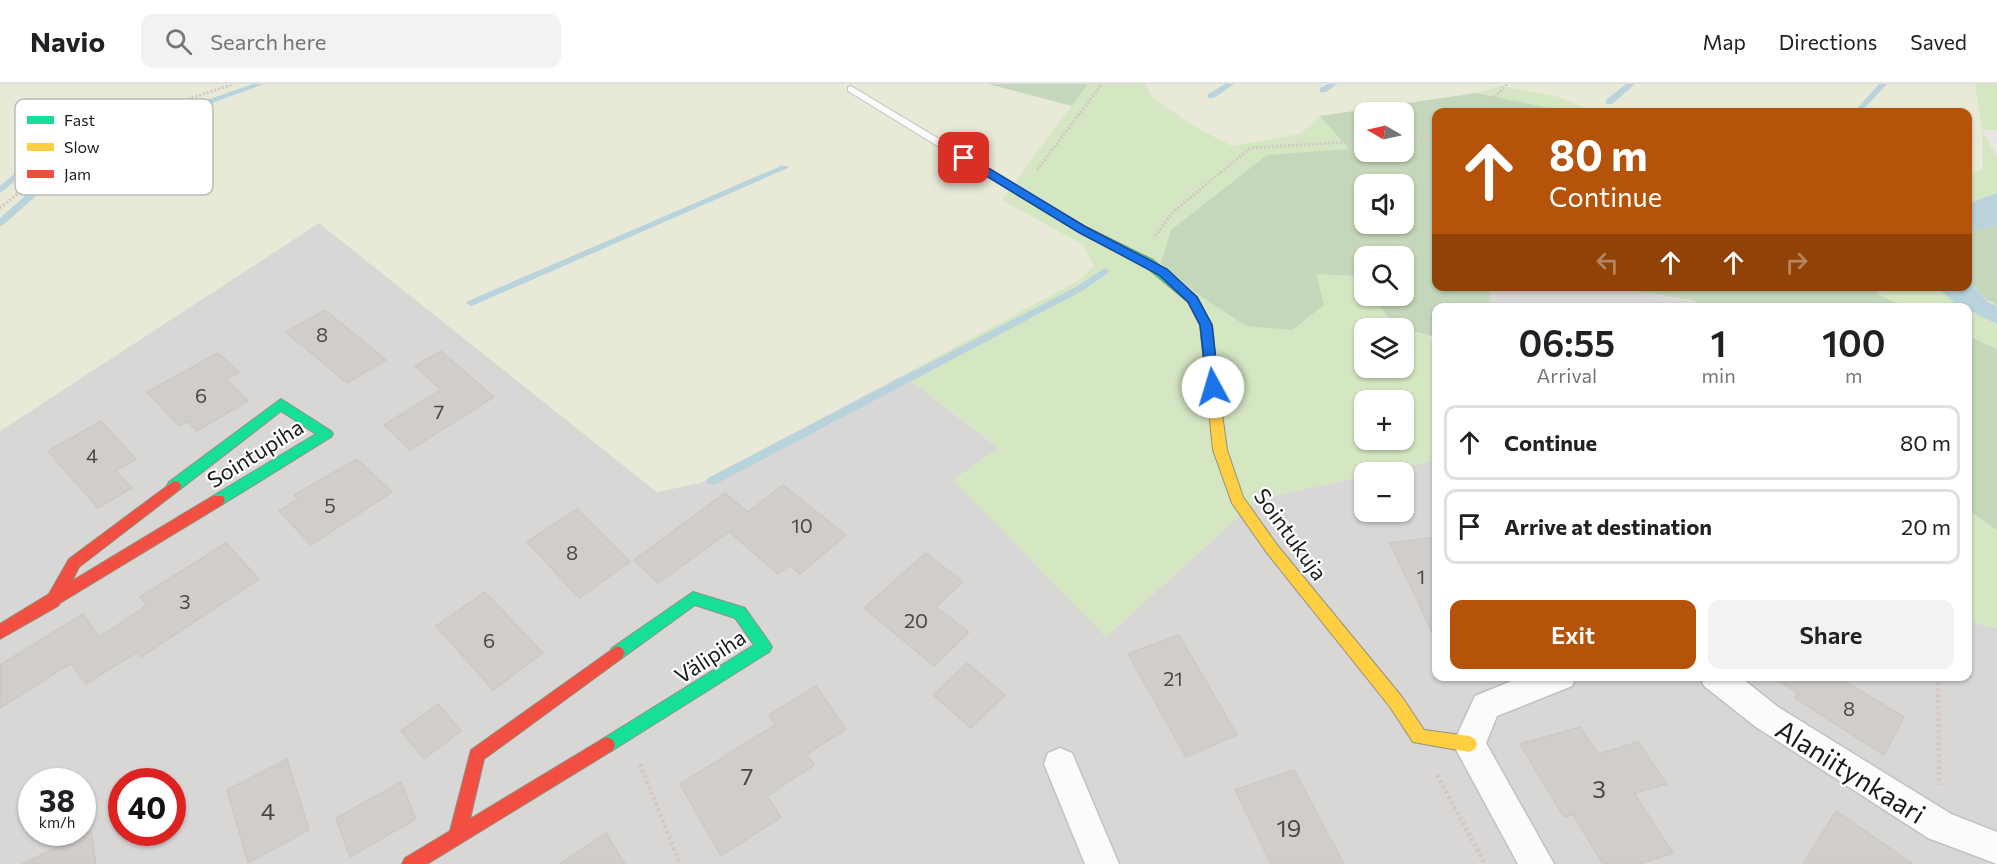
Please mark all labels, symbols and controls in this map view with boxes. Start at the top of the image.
search box [141,14,561,68]
text: Navio [30,24,105,58]
icon: search [162,25,195,58]
text: Search here [210,28,326,55]
text: Map [1703,29,1746,54]
text: Directions [1779,29,1877,54]
text: Saved [1910,29,1967,54]
legend [15,99,213,195]
north arrow [1354,102,1414,162]
map controls [1354,102,1414,522]
text: Fast [64,110,95,129]
text: 80 m [1549,128,1648,180]
pin [938,132,989,183]
icon: ahead [1450,132,1528,210]
text: Slow [64,137,100,156]
icon: arrive [947,141,980,174]
text: Jam [64,164,91,183]
button: sound [1354,174,1414,234]
text: Continue [1549,180,1662,213]
button: search [1354,246,1414,306]
icon: left [1591,246,1624,279]
icon: ahead [1654,246,1687,279]
icon: ahead [1717,246,1750,279]
icon: right [1780,246,1813,279]
button: layers [1354,318,1414,378]
text: 06:55 [1518,320,1615,364]
text: 1 [1711,320,1727,364]
text: 100 [1822,320,1886,364]
house number: 8 [316,322,328,346]
position arrow [1181,355,1245,419]
text: Arrival [1537,363,1597,387]
text: min [1702,363,1736,387]
text: m [1845,363,1863,387]
house number: 6 [195,383,207,407]
button: + [1354,390,1414,450]
house number: 7 [434,399,444,423]
street label: Sointupiha [202,413,308,493]
icon: ahead [1453,426,1486,459]
text: Continue [1504,429,1597,456]
text: 80 m [1900,429,1951,456]
house number: 4 [86,443,98,467]
button: − [1354,462,1414,522]
street label: Sointukuja [1249,483,1333,585]
house number: 5 [324,493,336,517]
icon: arrive [1453,510,1486,543]
house number: 10 [791,513,813,537]
text: Arrive at destination [1504,513,1712,540]
text: 20 m [1901,513,1951,540]
house number: 8 [566,540,578,564]
house number: 1 [1417,564,1425,588]
house number: 3 [179,589,191,613]
button: Exit [1450,600,1696,669]
button: Share [1708,600,1954,669]
house number: 20 [904,608,928,632]
street label: Välipiha [669,623,751,689]
house number: 6 [483,628,495,652]
house number: 21 [1163,666,1183,690]
house number: 8 [1843,696,1855,720]
street label: Alaniitynkaari [1770,712,1932,830]
house number: 7 [741,761,753,790]
speed limit sign: 40 [108,768,186,846]
house number: 3 [1592,774,1606,803]
text: 38 [39,781,75,818]
house number: 4 [261,796,275,825]
text: km/h [39,813,75,831]
house number: 19 [1277,813,1301,842]

